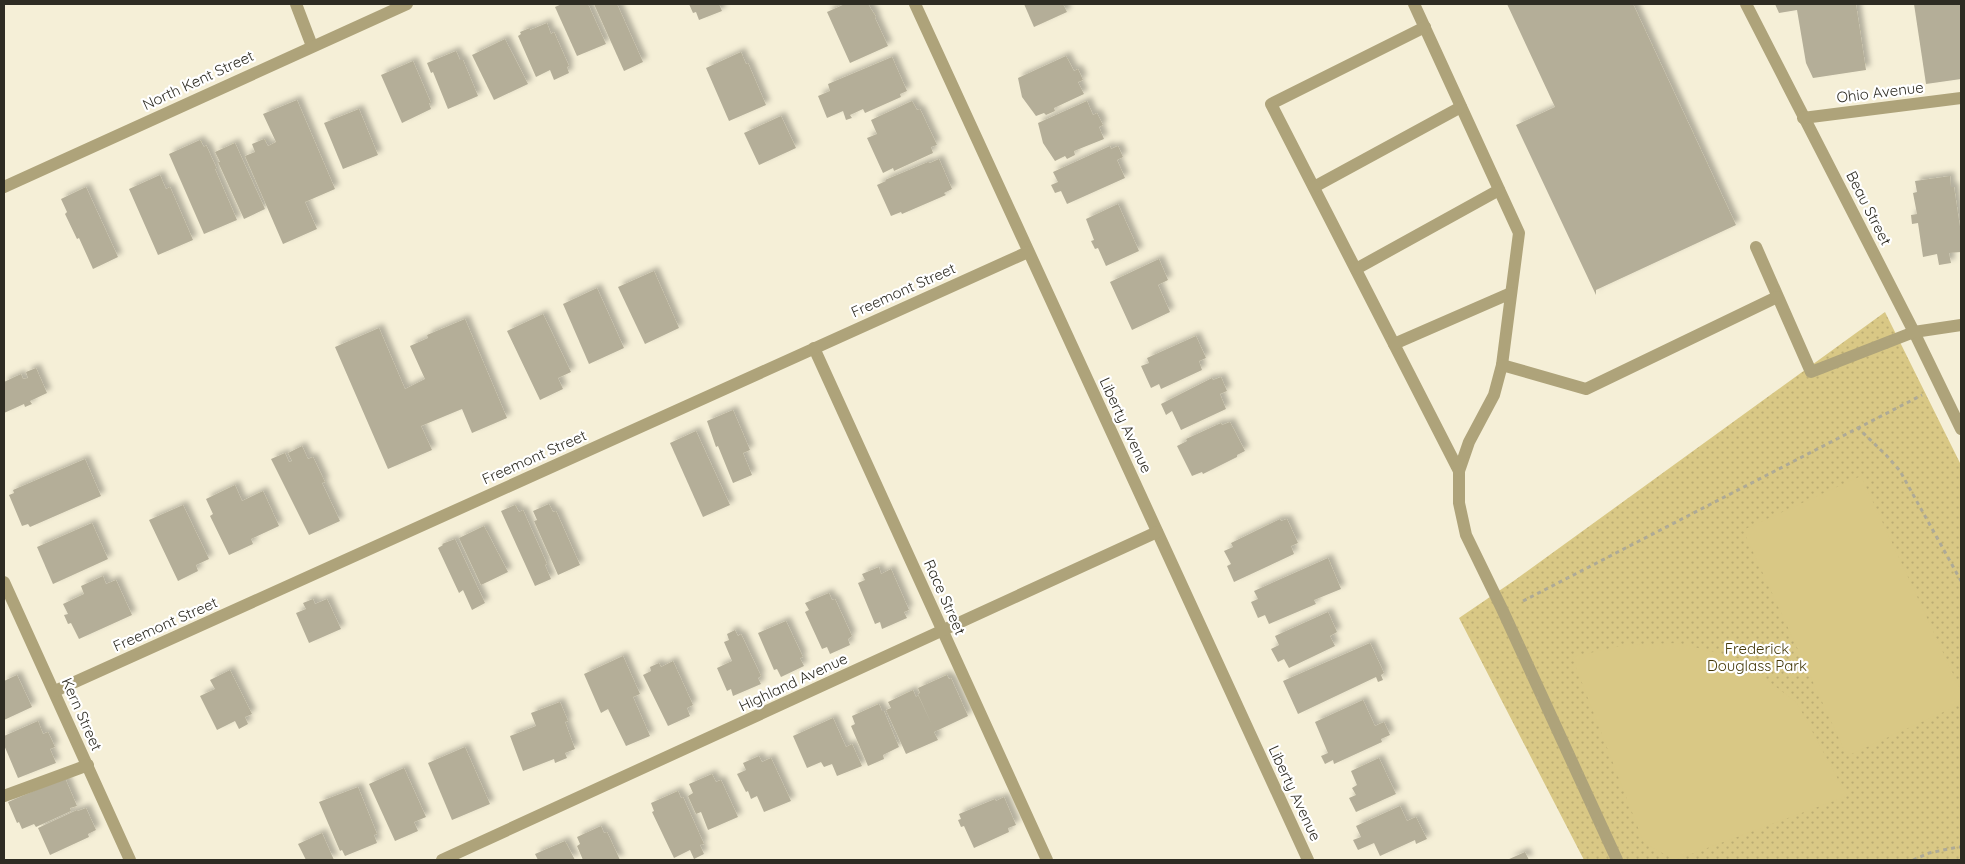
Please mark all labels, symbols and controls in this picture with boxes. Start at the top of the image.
street label: North Kent Street [139,46,257,114]
street label: Ohio Avenue [1835,77,1925,107]
street label: Beau Street [1842,168,1896,248]
street label: Freemont Street [848,258,958,322]
street label: Liberty Avenue [1096,374,1156,476]
street label: Freemont Street [479,425,589,489]
street label: Race Street [920,556,970,638]
street label: Freemont Street [110,592,220,656]
park label: Frederick Douglass Park [1707,639,1807,675]
street label: Highland Avenue [736,649,850,715]
street label: Kern Street [57,675,107,753]
street label: Liberty Avenue [1265,742,1325,844]

